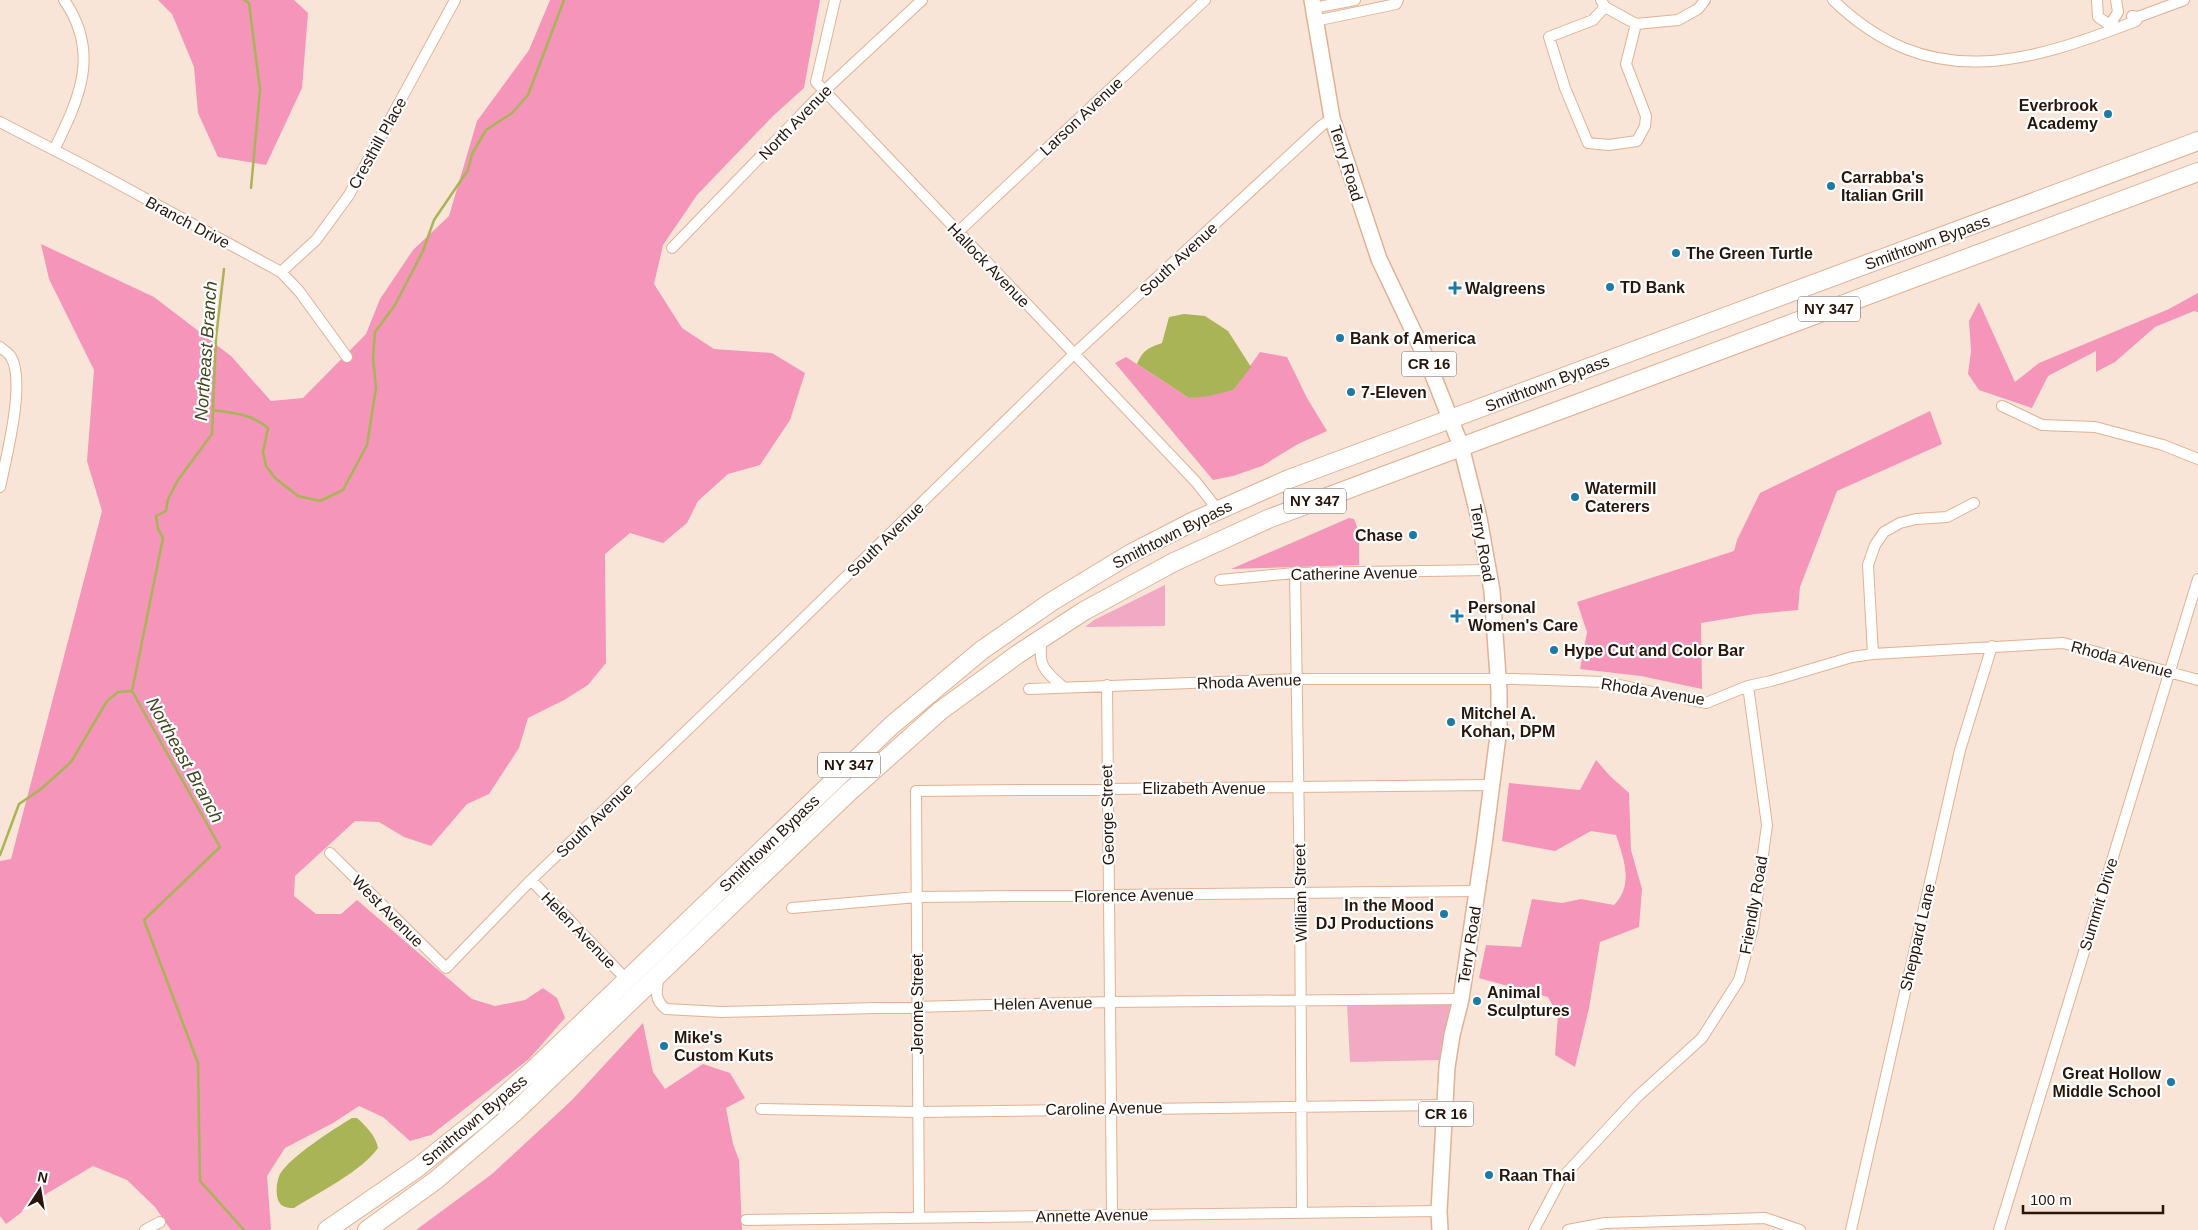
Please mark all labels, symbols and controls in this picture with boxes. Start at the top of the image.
street label: Larson Avenue [1037,74,1126,159]
street label: North Avenue [756,82,835,163]
street label: Cresthill Place [345,94,410,192]
place label: Everbrook Academy [2019,97,2098,132]
marker: Everbrook Academy [2102,108,2114,120]
street label: Terry Road [1327,123,1366,203]
place label: Carrabba's Italian Grill [1841,169,1924,204]
marker: Carrabba's Italian Grill [1825,180,1837,192]
street label: Branch Drive [143,193,233,252]
street label: Smithtown Bypass [1862,212,1992,273]
street label: South Avenue [1136,219,1221,299]
street label: Hallock Avenue [944,220,1033,311]
place label: The Green Turtle [1686,245,1813,262]
marker: The Green Turtle [1670,247,1682,259]
place label: TD Bank [1620,279,1685,296]
water label: Northeast Branch [191,280,221,422]
place label: Walgreens [1465,280,1545,297]
marker: TD Bank [1604,281,1616,293]
marker: Walgreens [1449,282,1461,294]
road number: NY 347 [1798,296,1860,322]
place label: Bank of America [1350,330,1476,347]
marker: Bank of America [1334,332,1346,344]
road number: CR 16 [1402,352,1456,376]
street label: Smithtown Bypass [1483,352,1612,415]
place label: 7-Eleven [1361,384,1427,401]
marker: 7-Eleven [1345,386,1357,398]
place label: Watermill Caterers [1585,480,1656,515]
road number: NY 347 [1284,488,1346,514]
marker: Watermill Caterers [1569,491,1581,503]
street label: Smithtown Bypass [1110,497,1235,572]
street label: South Avenue [844,499,927,580]
street label: Terry Road [1467,503,1498,583]
place label: Chase [1355,527,1403,544]
marker: Chase [1407,529,1419,541]
street label: Catherine Avenue [1290,564,1418,583]
place label: Personal Women's Care [1468,599,1578,634]
marker: Personal Women's Care [1450,609,1464,623]
street label: Rhoda Avenue [2069,638,2175,681]
place label: Hype Cut and Color Bar [1564,642,1744,659]
marker: Hype Cut and Color Bar [1548,644,1560,656]
street label: Rhoda Avenue [1196,671,1302,692]
street label: Rhoda Avenue [1600,675,1706,708]
water label: Northeast Branch [142,694,228,826]
place label: Mitchel A. Kohan, DPM [1461,705,1555,740]
marker: Mitchel A. Kohan, DPM [1445,716,1457,728]
road number: NY 347 [818,752,880,778]
street label: George Street [1098,764,1117,865]
street label: South Avenue [553,780,636,861]
street label: Elizabeth Avenue [1142,780,1266,797]
street label: Smithtown Bypass [716,792,823,895]
street label: William Street [1291,843,1310,942]
street label: Friendly Road [1736,855,1771,956]
street label: Summit Drive [2076,856,2121,953]
street label: West Avenue [349,872,427,951]
street label: Sheppard Lane [1897,882,1938,992]
street label: Florence Avenue [1074,886,1194,905]
street label: Helen Avenue [538,889,619,972]
place label: In the Mood DJ Productions [1316,897,1434,932]
street label: Terry Road [1455,905,1484,985]
marker: In the Mood DJ Productions [1438,908,1450,920]
street label: Jerome Street [909,953,926,1054]
place label: Animal Sculptures [1487,984,1570,1019]
street label: Helen Avenue [993,994,1093,1013]
marker: Animal Sculptures [1471,995,1483,1007]
place label: Mike's Custom Kuts [674,1029,774,1064]
marker: Mike's Custom Kuts [658,1040,670,1052]
place label: Great Hollow Middle School [2053,1065,2162,1100]
street label: Smithtown Bypass [418,1072,530,1169]
marker: Great Hollow Middle School [2165,1076,2177,1088]
street label: Caroline Avenue [1045,1099,1163,1118]
road number: CR 16 [1418,1102,1474,1126]
north arrow [15,1165,65,1215]
place label: Raan Thai [1499,1167,1575,1184]
text: N [36,1168,49,1186]
marker: Raan Thai [1483,1169,1495,1181]
scale bar [2023,1182,2163,1214]
text: 100 m [2030,1191,2072,1208]
street label: Annette Avenue [1036,1206,1149,1225]

